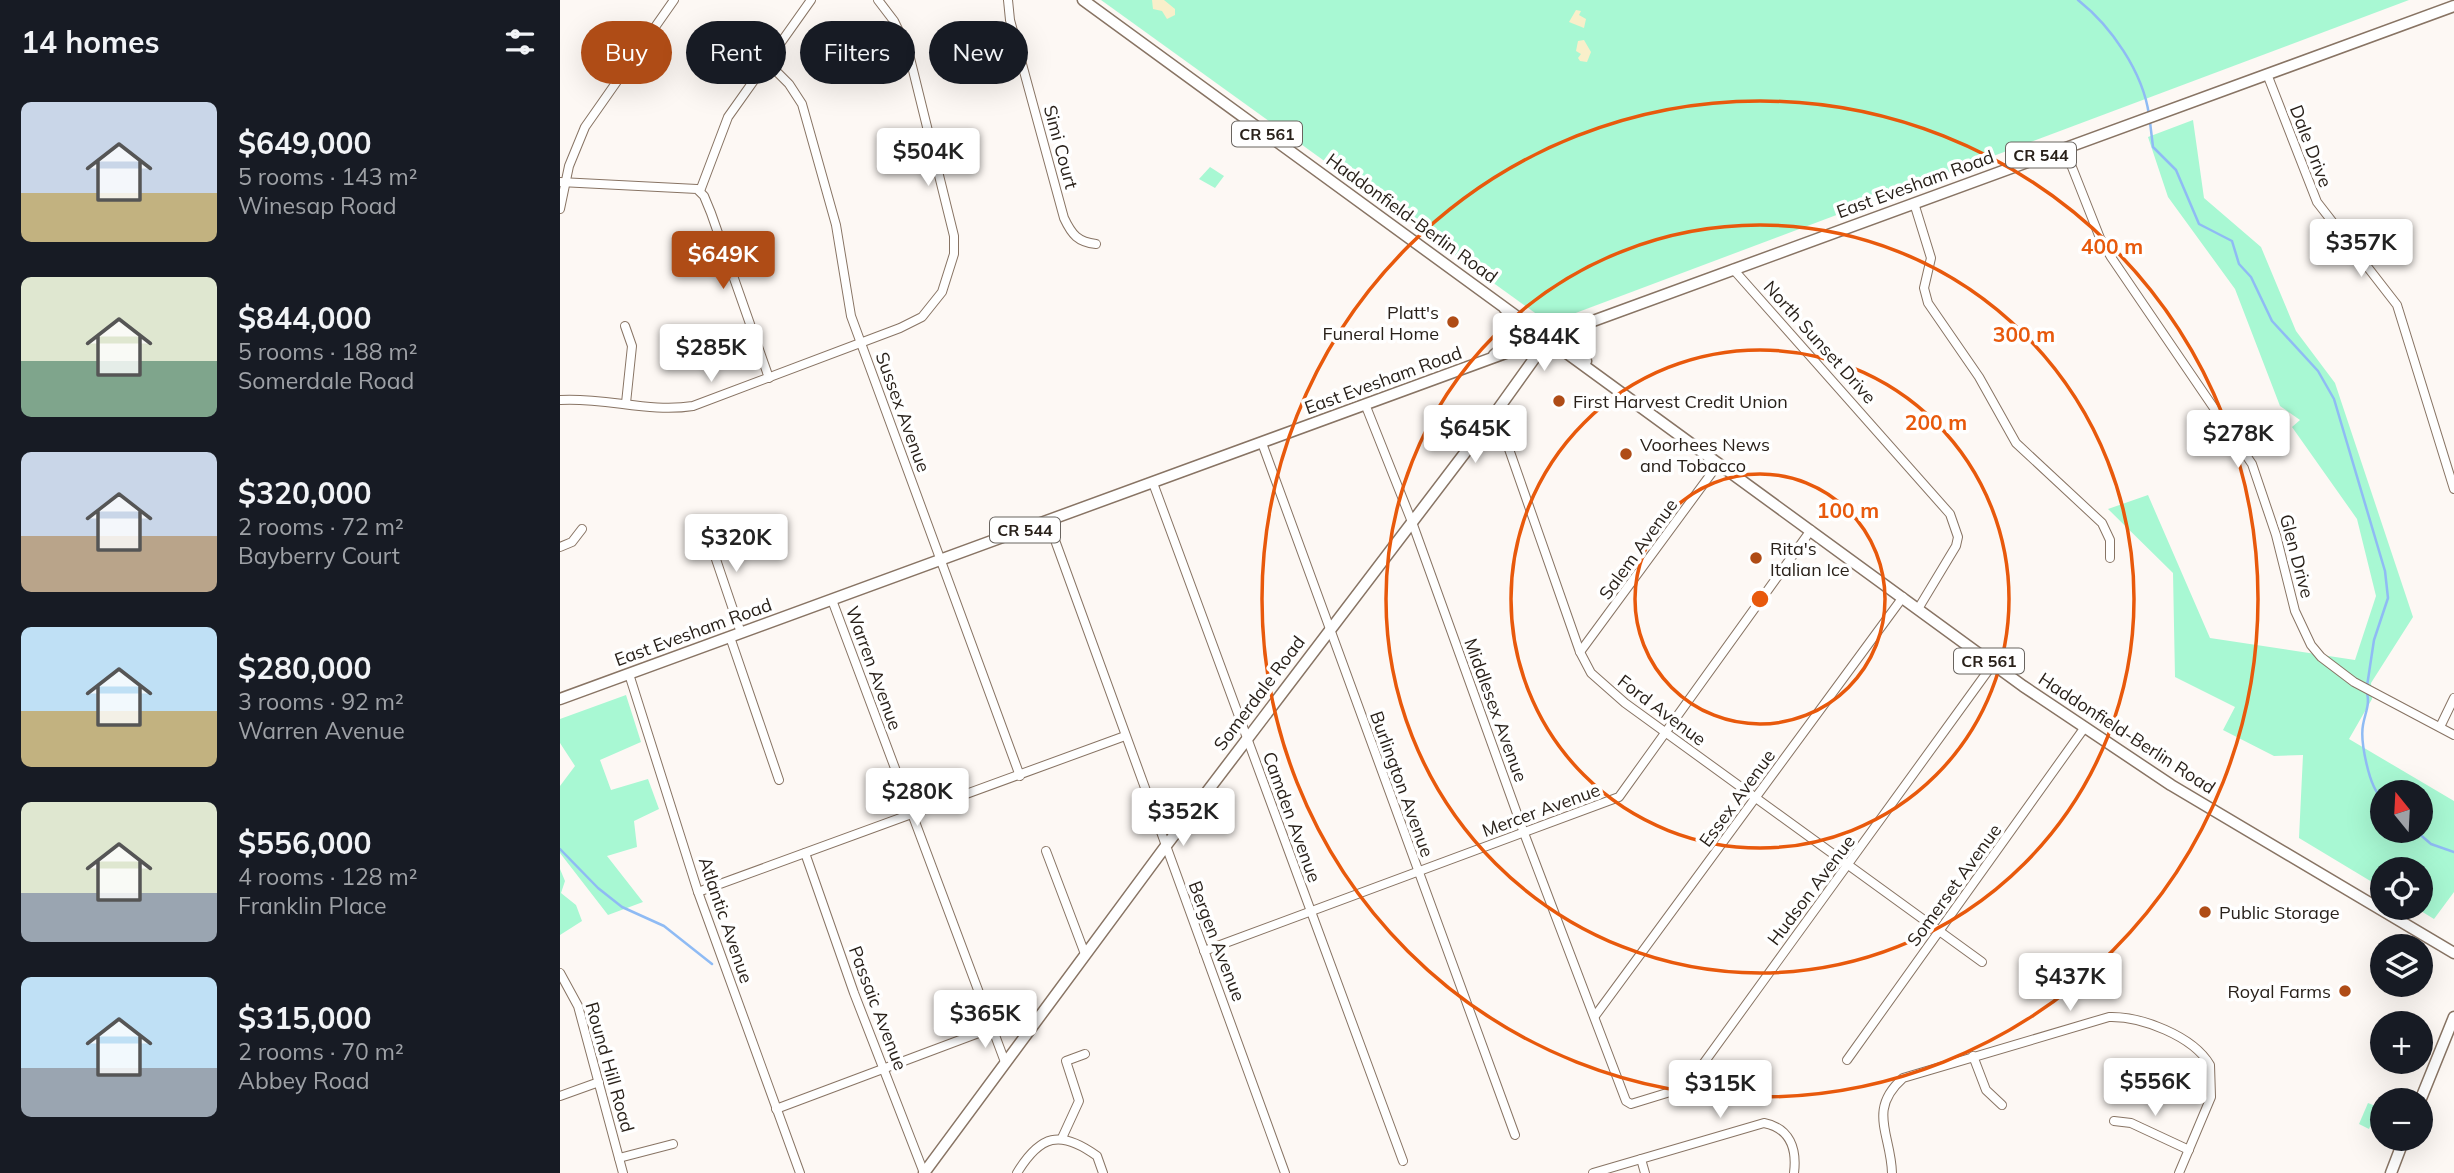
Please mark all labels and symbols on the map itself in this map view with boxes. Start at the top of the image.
street label: Dale Drive [2285,101,2337,191]
street label: Simi Court [1039,103,1083,191]
road number: CR 561 [1232,122,1302,146]
pin: $504K [879,128,977,188]
road number: CR 544 [2006,142,2076,168]
street label: East Evesham Road [1833,145,1997,223]
street label: Haddonfield-Berlin Road [1322,148,1502,288]
pin: $357K [2312,219,2410,279]
pin: $649K [674,232,772,291]
text: 400 m [2081,233,2143,259]
street label: North Sunset Drive [1759,276,1881,408]
place label: Platt's Funeral Home [1322,301,1439,345]
marker: Platt's Funeral Home [1445,314,1461,330]
pin: $844K [1495,314,1593,373]
text: 300 m [1993,321,2055,347]
pin: $285K [662,324,760,384]
street label: East Evesham Road [1301,341,1465,419]
street label: Sussex Avenue [871,349,935,475]
place label: First Harvest Credit Union [1573,390,1788,413]
marker: First Harvest Credit Union [1551,393,1567,409]
pin: $645K [1426,406,1524,465]
text: 200 m [1905,409,1967,435]
pin: $278K [2189,410,2287,470]
place label: Voorhees News and Tobacco [1640,433,1770,477]
marker: Voorhees News and Tobacco [1618,446,1634,462]
street label: Salem Avenue [1594,494,1682,604]
text: 100 m [1817,497,1879,523]
street label: Glen Drive [2275,512,2319,600]
pin: $320K [687,514,785,574]
road number: CR 544 [990,517,1060,542]
place label: Rita's Italian Ice [1770,537,1850,581]
marker: Rita's Italian Ice [1748,550,1764,566]
centre of rings [1748,587,1772,611]
street label: East Evesham Road [611,593,775,671]
street label: Warren Avenue [841,603,907,733]
street label: Somerdale Road [1208,631,1310,755]
street label: Middlesex Avenue [1459,635,1533,785]
road number: CR 561 [1954,648,2024,674]
street label: Haddonfield-Berlin Road [2034,667,2220,799]
street label: Ford Avenue [1613,669,1711,751]
street label: Burlington Avenue [1365,708,1439,860]
street label: Essex Avenue [1694,745,1780,851]
street label: Camden Avenue [1258,749,1326,885]
pin: $280K [868,768,966,828]
street label: Mercer Avenue [1479,778,1603,842]
north arrow [2370,780,2432,844]
pin: $352K [1134,788,1232,848]
street label: Somerset Avenue [1902,819,2006,951]
street label: Hudson Avenue [1762,830,1860,950]
street label: Atlantic Avenue [694,854,758,986]
street label: Bergen Avenue [1183,878,1251,1004]
place label: Public Storage [2219,901,2340,924]
marker: Public Storage [2197,904,2213,920]
street label: Passaic Avenue [844,943,912,1073]
pin: $437K [2021,954,2119,1013]
place label: Royal Farms [2228,980,2331,1003]
marker: Royal Farms [2337,983,2353,999]
pin: $365K [936,990,1034,1050]
street label: Round Hill Road [580,999,640,1135]
pin: $556K [2106,1058,2204,1118]
pin: $315K [1671,1060,1769,1120]

